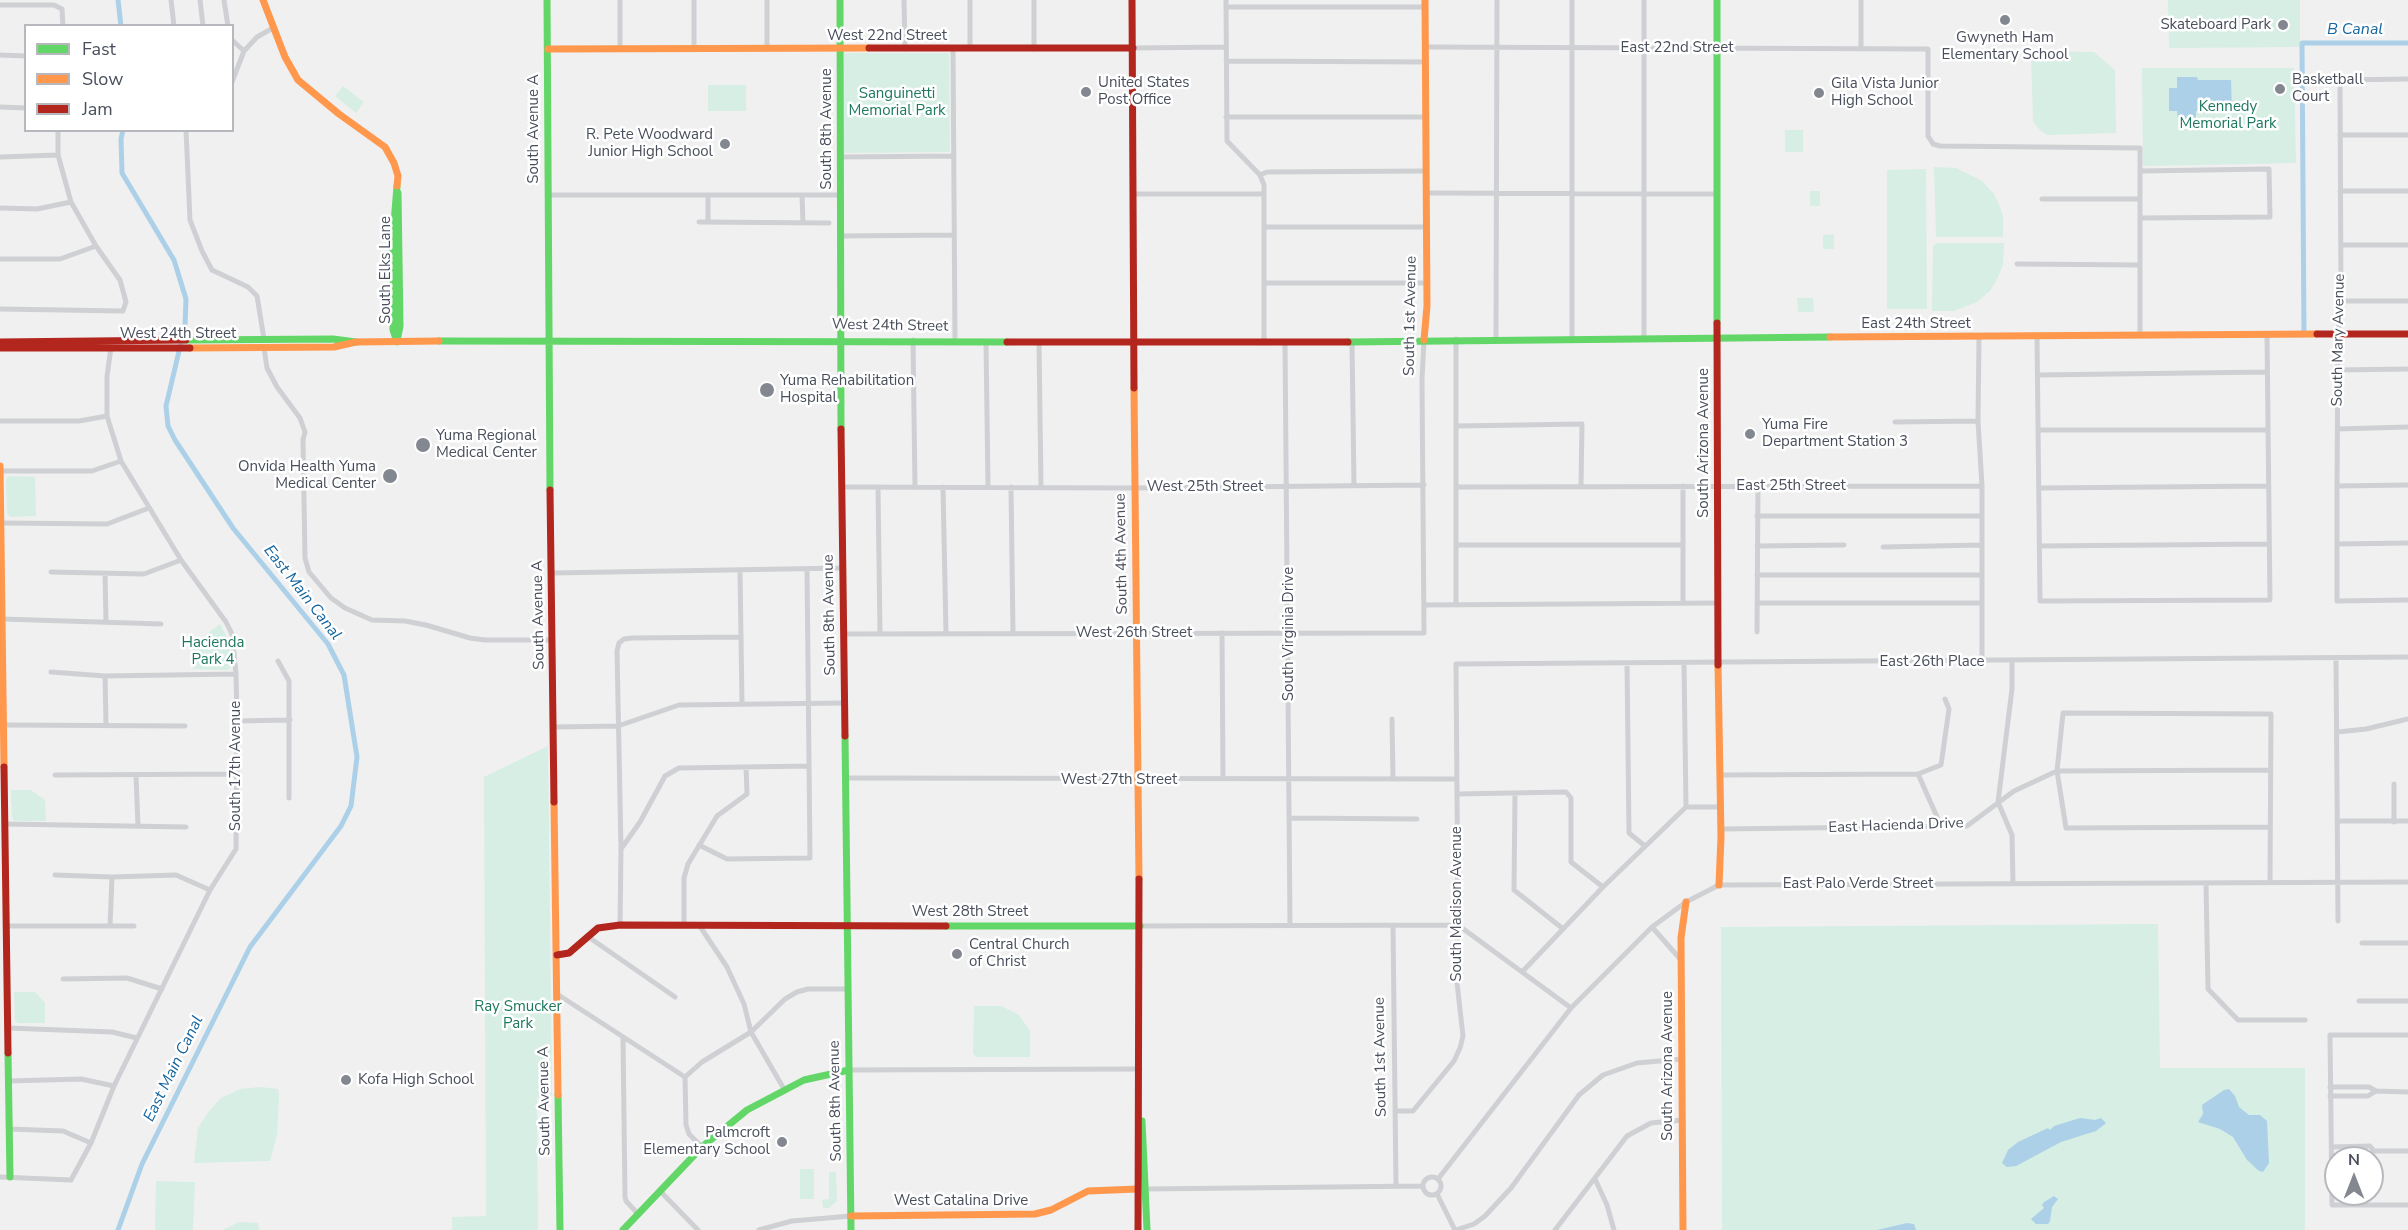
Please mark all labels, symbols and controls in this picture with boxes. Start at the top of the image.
marker: Gwyneth Ham Elementary School [1998,13,2012,27]
place label: Skateboard Park [2160,16,2271,34]
marker: Skateboard Park [2276,18,2290,32]
water label: B Canal [2327,20,2383,40]
legend [24,24,234,132]
street label: West 22nd Street [827,27,947,45]
place label: Gwyneth Ham Elementary School [1942,29,2068,64]
text: Fast [82,37,116,61]
street label: East 22nd Street [1621,39,1733,57]
text: Slow [82,67,123,91]
street label: South 8th Avenue [818,68,836,190]
place label: Basketball Court [2292,71,2363,106]
street label: South Avenue A [525,74,543,184]
place label: United States Post Office [1098,74,1189,109]
place label: Gila Vista Junior High School [1831,75,1939,110]
marker: Basketball Court [2273,82,2287,96]
park label: Sanguinetti Memorial Park [848,85,946,120]
marker: United States Post Office [1079,85,1093,99]
marker: Gila Vista Junior High School [1812,86,1826,100]
text: Jam [82,97,113,121]
park label: Kennedy Memorial Park [2179,98,2277,133]
place label: R. Pete Woodward Junior High School [586,126,713,161]
marker: R. Pete Woodward Junior High School [718,137,732,151]
street label: South Elks Lane [377,216,395,324]
street label: South 1st Avenue [1401,256,1421,376]
street label: South Mary Avenue [2329,273,2349,407]
street label: East 24th Street [1861,315,1971,333]
street label: West 24th Street [832,316,948,336]
street label: West 24th Street [120,325,236,343]
street label: South Arizona Avenue [1695,368,1713,518]
place label: Yuma Rehabilitation Hospital [780,372,914,407]
marker: Yuma Rehabilitation Hospital [758,381,776,399]
place label: Yuma Fire Department Station 3 [1762,416,1908,451]
place label: Yuma Regional Medical Center [436,427,537,462]
marker: Yuma Fire Department Station 3 [1743,427,1757,441]
marker: Yuma Regional Medical Center [414,436,432,454]
place label: Onvida Health Yuma Medical Center [238,458,376,493]
marker: Onvida Health Yuma Medical Center [381,467,399,485]
street label: East 25th Street [1736,477,1846,495]
street label: West 25th Street [1147,478,1263,496]
street label: South 4th Avenue [1112,493,1132,615]
water label: East Main Canal [259,542,345,644]
street label: South 8th Avenue [820,554,840,676]
street label: South Avenue A [529,560,549,670]
street label: South Virginia Drive [1280,567,1298,701]
street label: West 26th Street [1076,624,1192,642]
park label: Hacienda Park 4 [182,634,244,669]
street label: East 26th Place [1879,653,1985,671]
street label: South 17th Avenue [227,701,245,831]
street label: West 27th Street [1061,771,1177,789]
street label: East Hacienda Drive [1828,815,1964,837]
street label: South Madison Avenue [1448,826,1466,982]
street label: East Palo Verde Street [1783,875,1933,893]
street label: West 28th Street [912,903,1028,921]
place label: Central Church of Christ [969,936,1070,971]
marker: Central Church of Christ [950,947,964,961]
street label: South Arizona Avenue [1659,991,1677,1141]
street label: South 1st Avenue [1371,997,1391,1117]
park label: Ray Smucker Park [474,998,562,1033]
water label: East Main Canal [140,1013,208,1125]
street label: South 8th Avenue [826,1040,846,1162]
street label: South Avenue A [535,1046,555,1156]
place label: Kofa High School [358,1071,474,1089]
marker: Kofa High School [339,1073,353,1087]
place label: Palmcroft Elementary School [643,1124,770,1159]
marker: Palmcroft Elementary School [775,1135,789,1149]
north arrow [2324,1146,2384,1206]
text: N [2348,1149,2360,1171]
street label: West Catalina Drive [894,1192,1028,1210]

